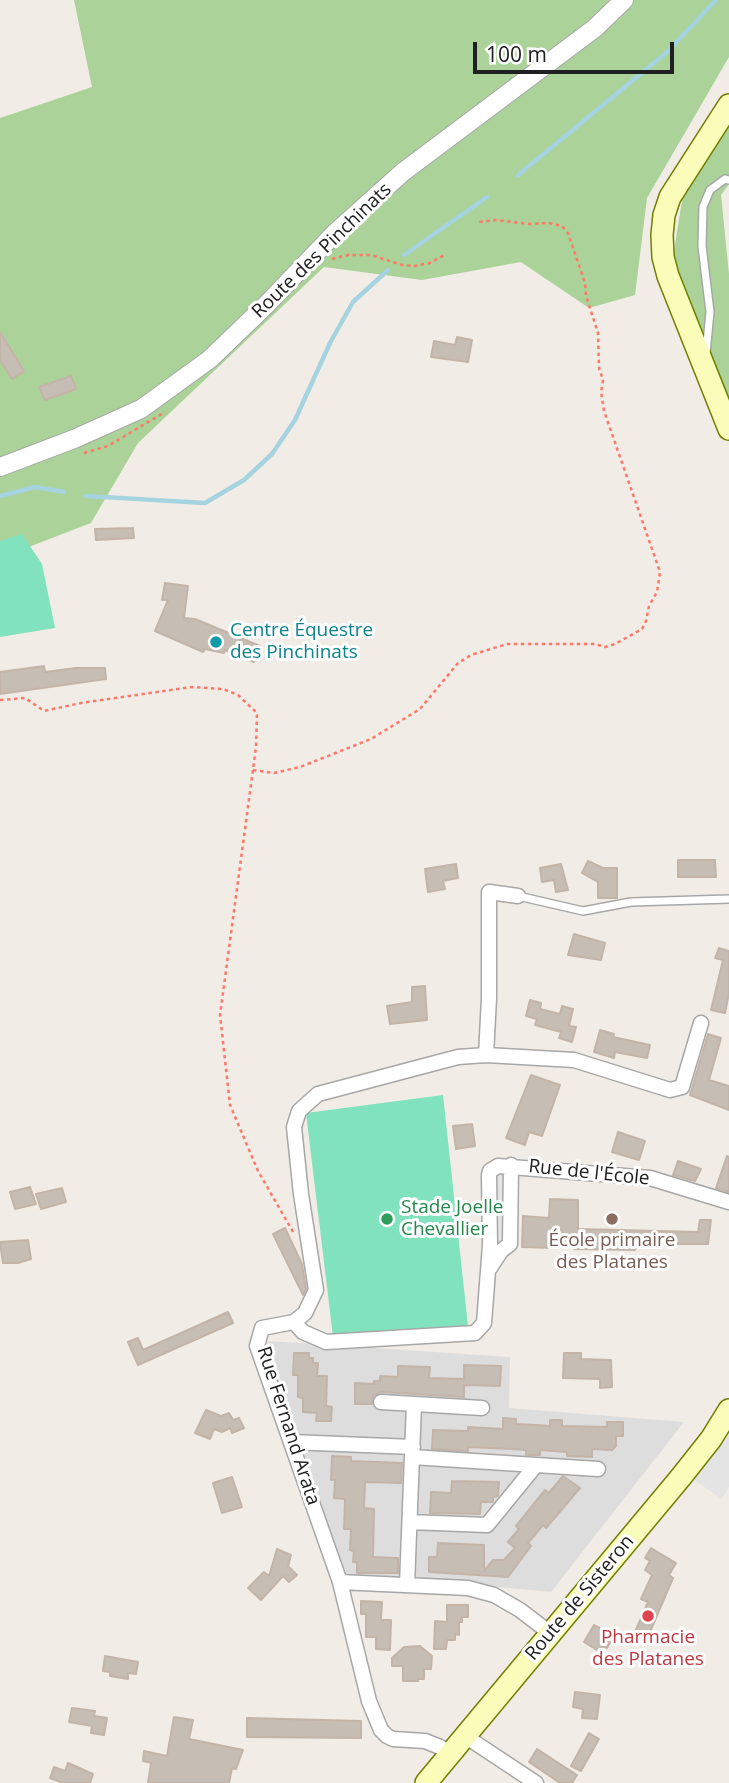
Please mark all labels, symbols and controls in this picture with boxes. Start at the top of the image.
scale bar [477,28,678,72]
text: 100 m [486,40,547,68]
street label: Route des Pinchinats [248,179,396,323]
place label: Centre Équestre des Pinchinats [230,620,373,664]
marker: Centre Équestre des Pinchinats [208,634,224,650]
street label: Rue de l'École [527,1155,651,1191]
place label: Stade Joelle Chevallier [401,1197,503,1241]
marker: Stade Joelle Chevallier [379,1211,395,1227]
marker: École primaire des Platanes [604,1211,620,1227]
place label: École primaire des Platanes [548,1230,676,1274]
street label: Rue Fernand Arata [252,1344,324,1508]
street label: Route de Sisteron [521,1531,639,1665]
marker: Pharmacie des Platanes [640,1608,656,1624]
place label: Pharmacie des Platanes [592,1627,704,1671]

